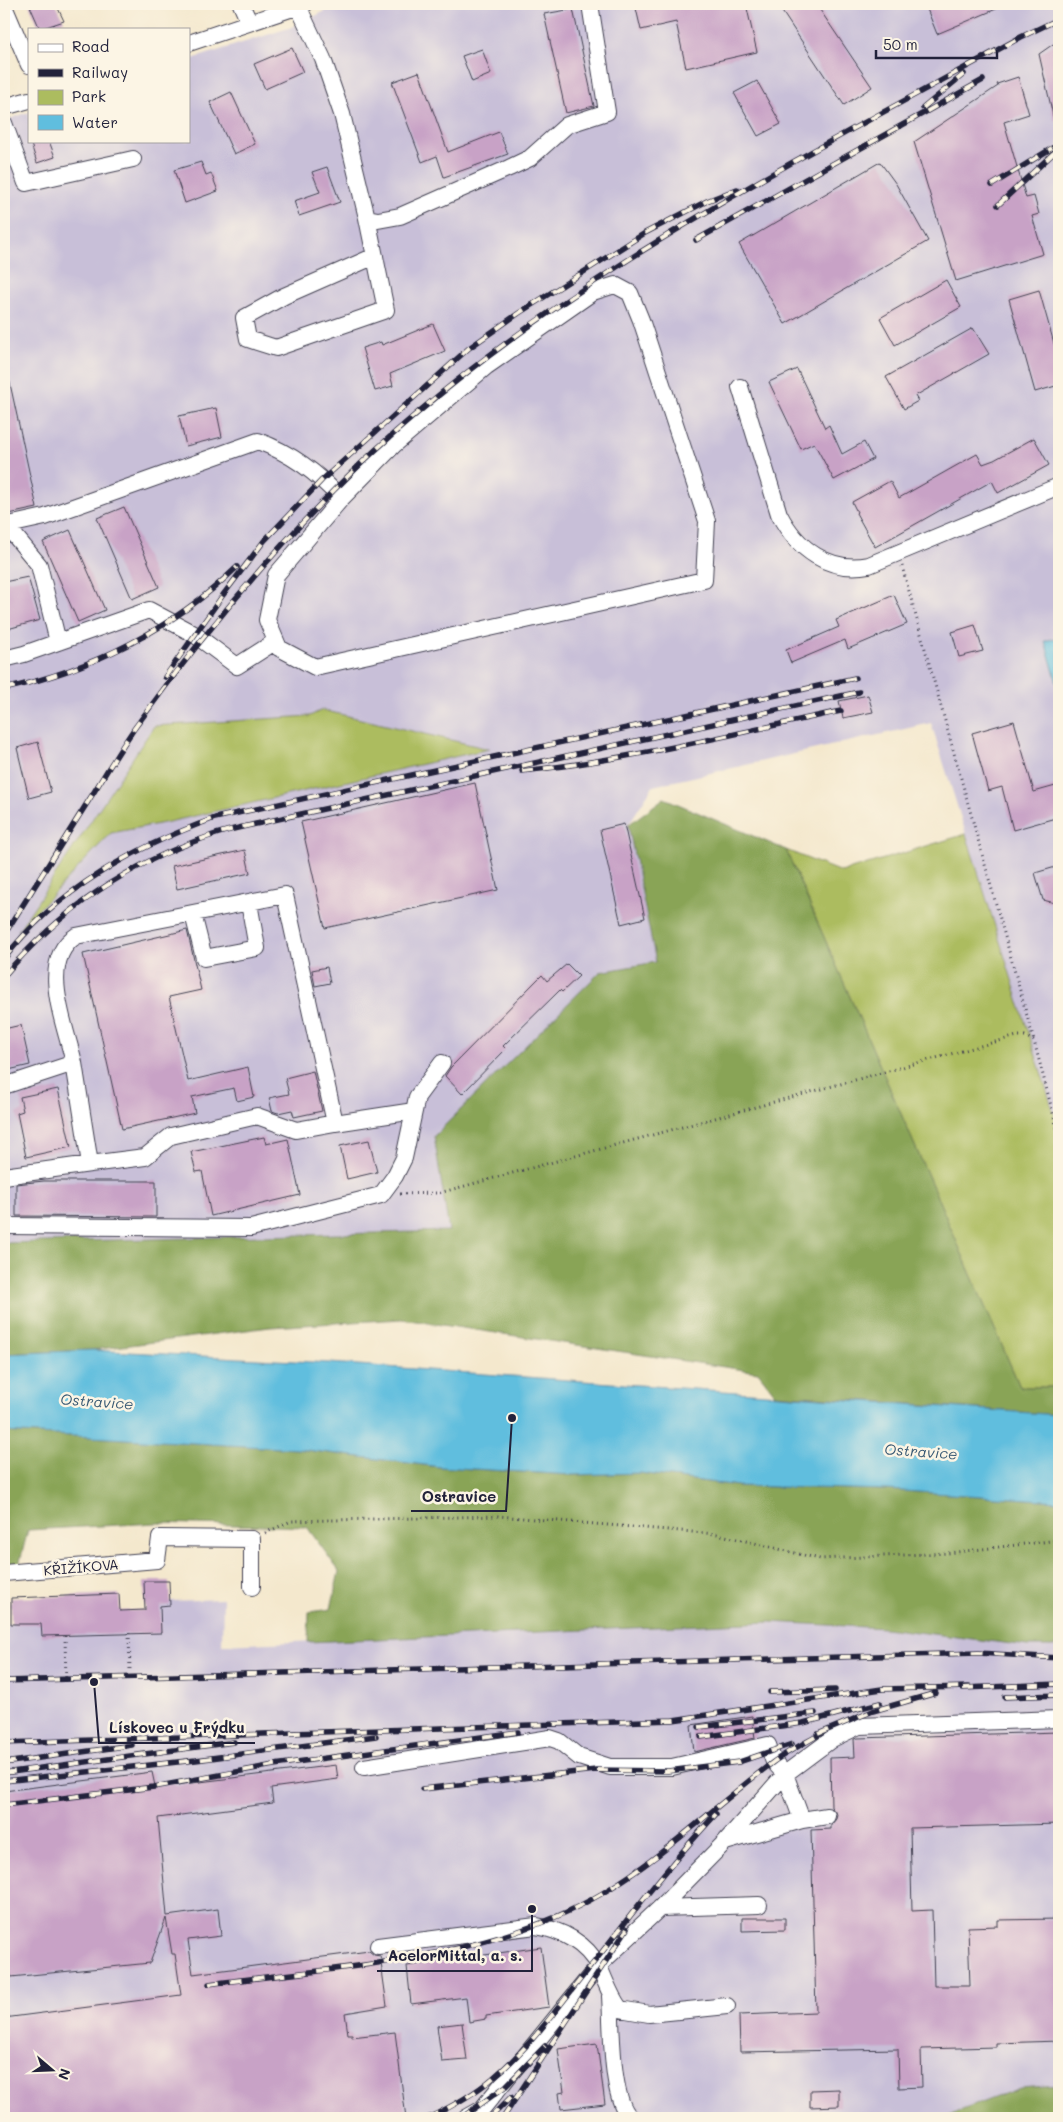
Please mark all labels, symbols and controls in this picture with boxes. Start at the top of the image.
legend [28,28,190,142]
scale bar [876,28,997,60]
text: 50 m [883,34,918,54]
text: Road [72,36,109,56]
text: Railway [72,62,128,82]
text: Park [72,86,106,106]
text: Water [72,112,118,132]
water label: Ostravice [60,1388,134,1414]
water label: Ostravice [884,1438,958,1464]
callout: Ostravice [411,1481,506,1511]
text: Ostravice [422,1486,496,1506]
street label: KŘIŽÍKOVA [43,1554,119,1580]
callout: Lískovec u Frýdku [99,1713,255,1743]
text: Lískovec u Frýdku [109,1717,245,1737]
callout: AcelorMittal, a. s. [377,1941,532,1971]
text: AcelorMittal, a. s. [388,1945,522,1965]
north arrow [28,2044,78,2094]
text: N [54,2066,75,2083]

